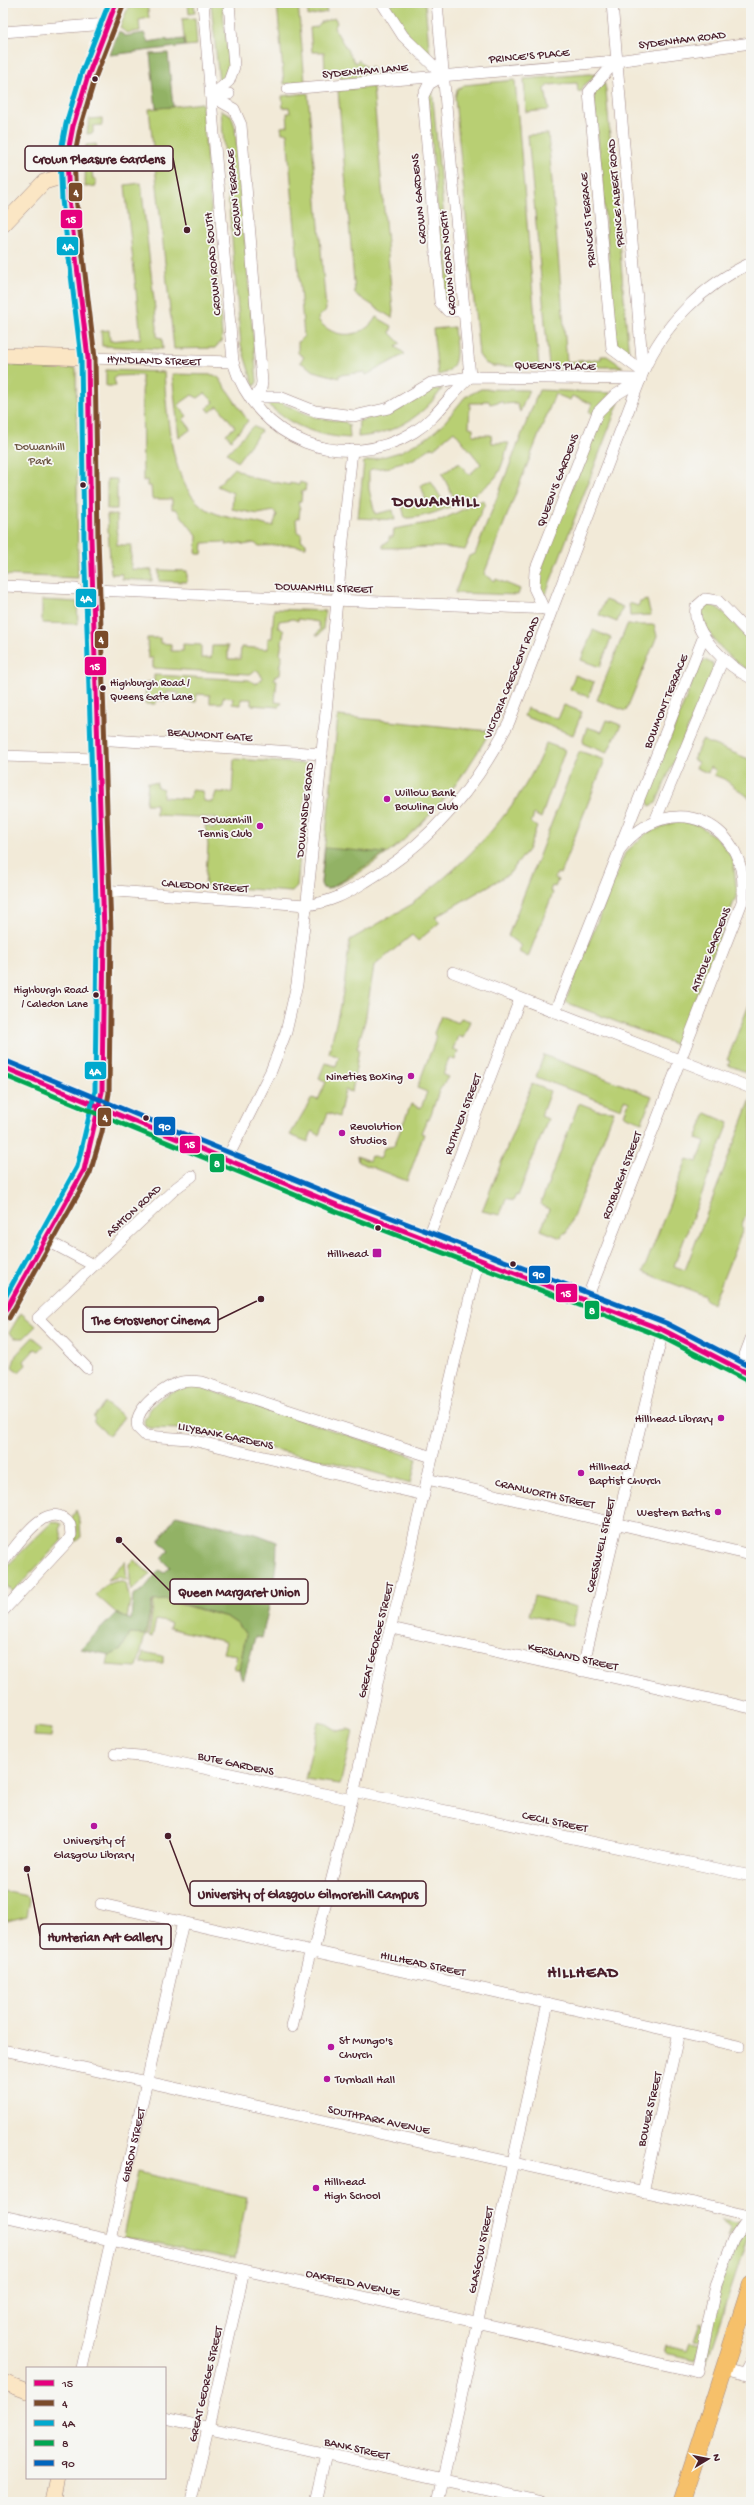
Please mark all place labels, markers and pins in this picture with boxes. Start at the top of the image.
unlabelled marker [90,74,100,84]
callout: Crown Pleasure Gardens [25,146,173,171]
unlabelled marker [78,480,88,490]
place label: Highburgh Road / Queens Gate Lane [110,678,193,704]
marker: Highburgh Road / Queens Gate Lane [98,683,108,693]
place label: Willow Bank Bowling Club [394,787,459,815]
marker: Willow Bank Bowling Club [382,794,392,804]
place label: Dowanhill Tennis Club [198,814,253,842]
marker: Dowanhill Tennis Club [255,821,265,831]
place label: Highburgh Road / Caledon Lane [14,985,90,1011]
marker: Highburgh Road / Caledon Lane [91,990,101,1000]
place label: Nineties Boxing [326,1071,403,1085]
marker: Nineties Boxing [406,1071,416,1081]
unlabelled marker [141,1113,151,1123]
place label: Revolution Studios [350,1121,402,1149]
marker: Revolution Studios [337,1128,347,1138]
unlabelled marker [373,1223,383,1233]
marker: Hillhead [371,1247,383,1259]
place label: Hillhead [327,1248,369,1262]
unlabelled marker [508,1259,518,1269]
callout: The Grosvenor Cinema [83,1307,218,1332]
place label: Hillhead Library [635,1413,713,1427]
marker: Hillhead Library [716,1413,726,1423]
place label: Hillhead Baptist Church [588,1461,661,1489]
marker: Hillhead Baptist Church [576,1468,586,1478]
place label: Western Baths [637,1507,711,1521]
marker: Western Baths [713,1507,723,1517]
callout: Queen Margaret Union [170,1579,308,1604]
marker: University of Glasgow Library [89,1821,99,1831]
place label: University of Glasgow Library [54,1835,135,1863]
callout: University of Glasgow Gilmorehill Campus [190,1881,426,1906]
callout: Hunterian Art Gallery [40,1924,171,1949]
place label: St Mungo's Church [339,2035,393,2063]
marker: St Mungo's Church [326,2042,336,2052]
marker: Turnball Hall [322,2074,332,2084]
place label: Turnball Hall [334,2074,395,2088]
place label: Hillhead High School [324,2176,381,2204]
marker: Hillhead High School [311,2183,321,2193]

